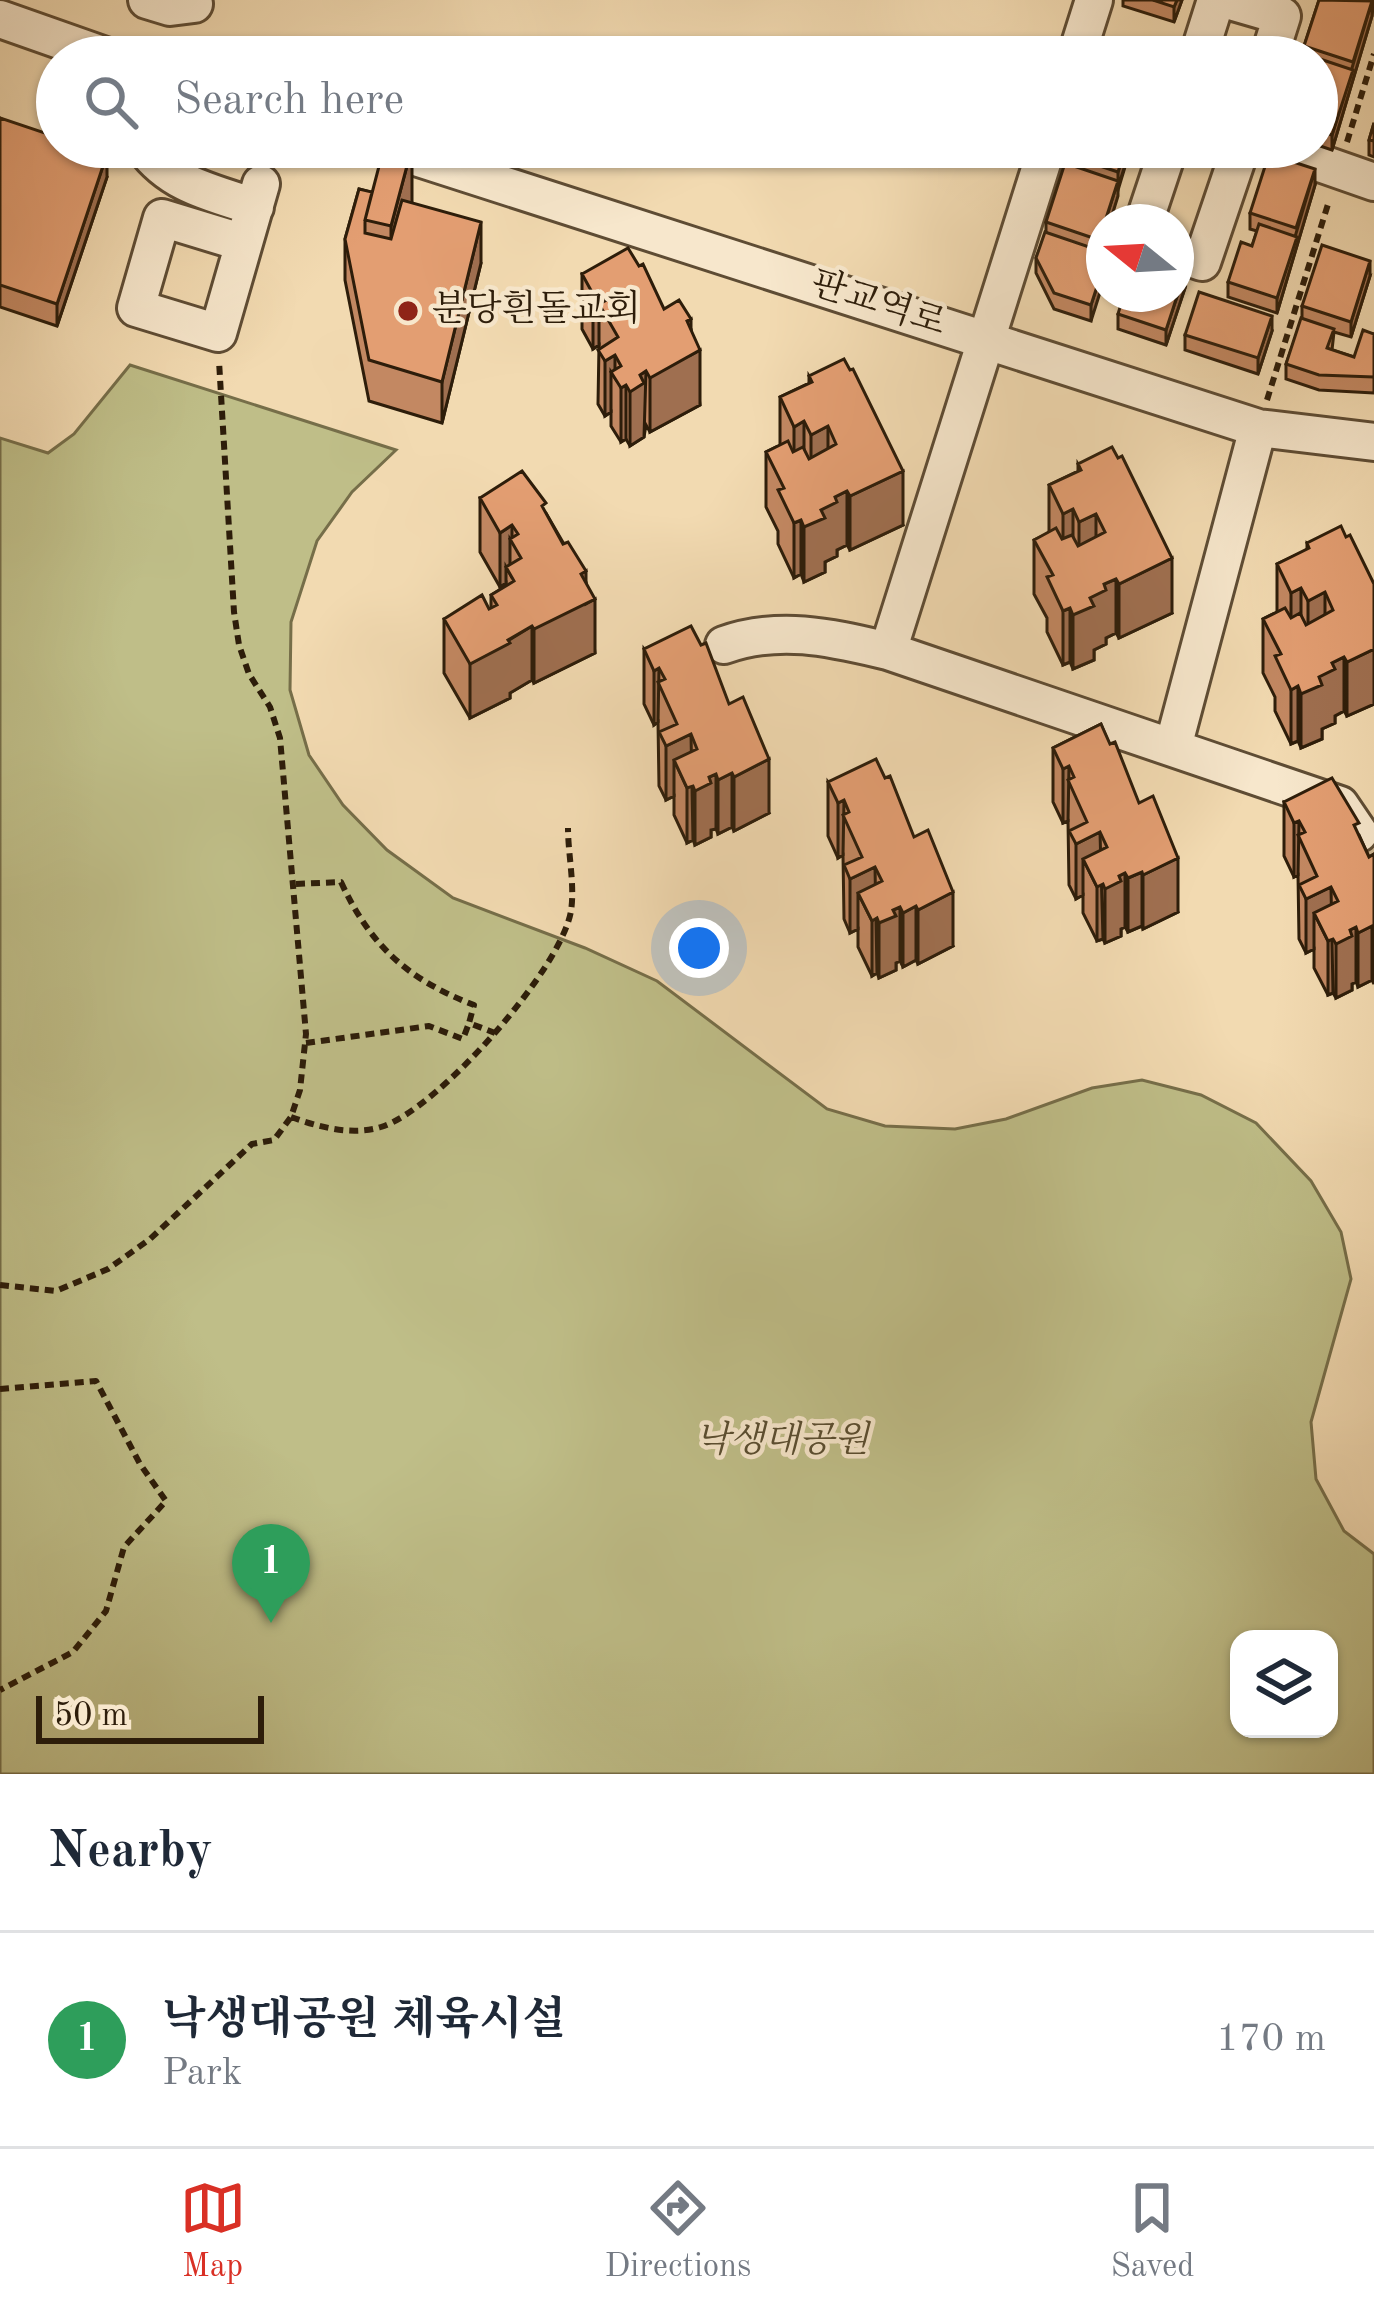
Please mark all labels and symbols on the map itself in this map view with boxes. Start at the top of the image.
north arrow [1086,204,1194,312]
street label: 판교역로 [806,263,951,344]
place label: 분당흰돌교회 [432,289,641,329]
marker: 분당흰돌교회 [395,298,421,324]
your location [669,918,729,978]
park label: 낙생대공원 [695,1420,871,1460]
pin: 1 [232,1524,310,1623]
scale bar [36,1690,264,1743]

